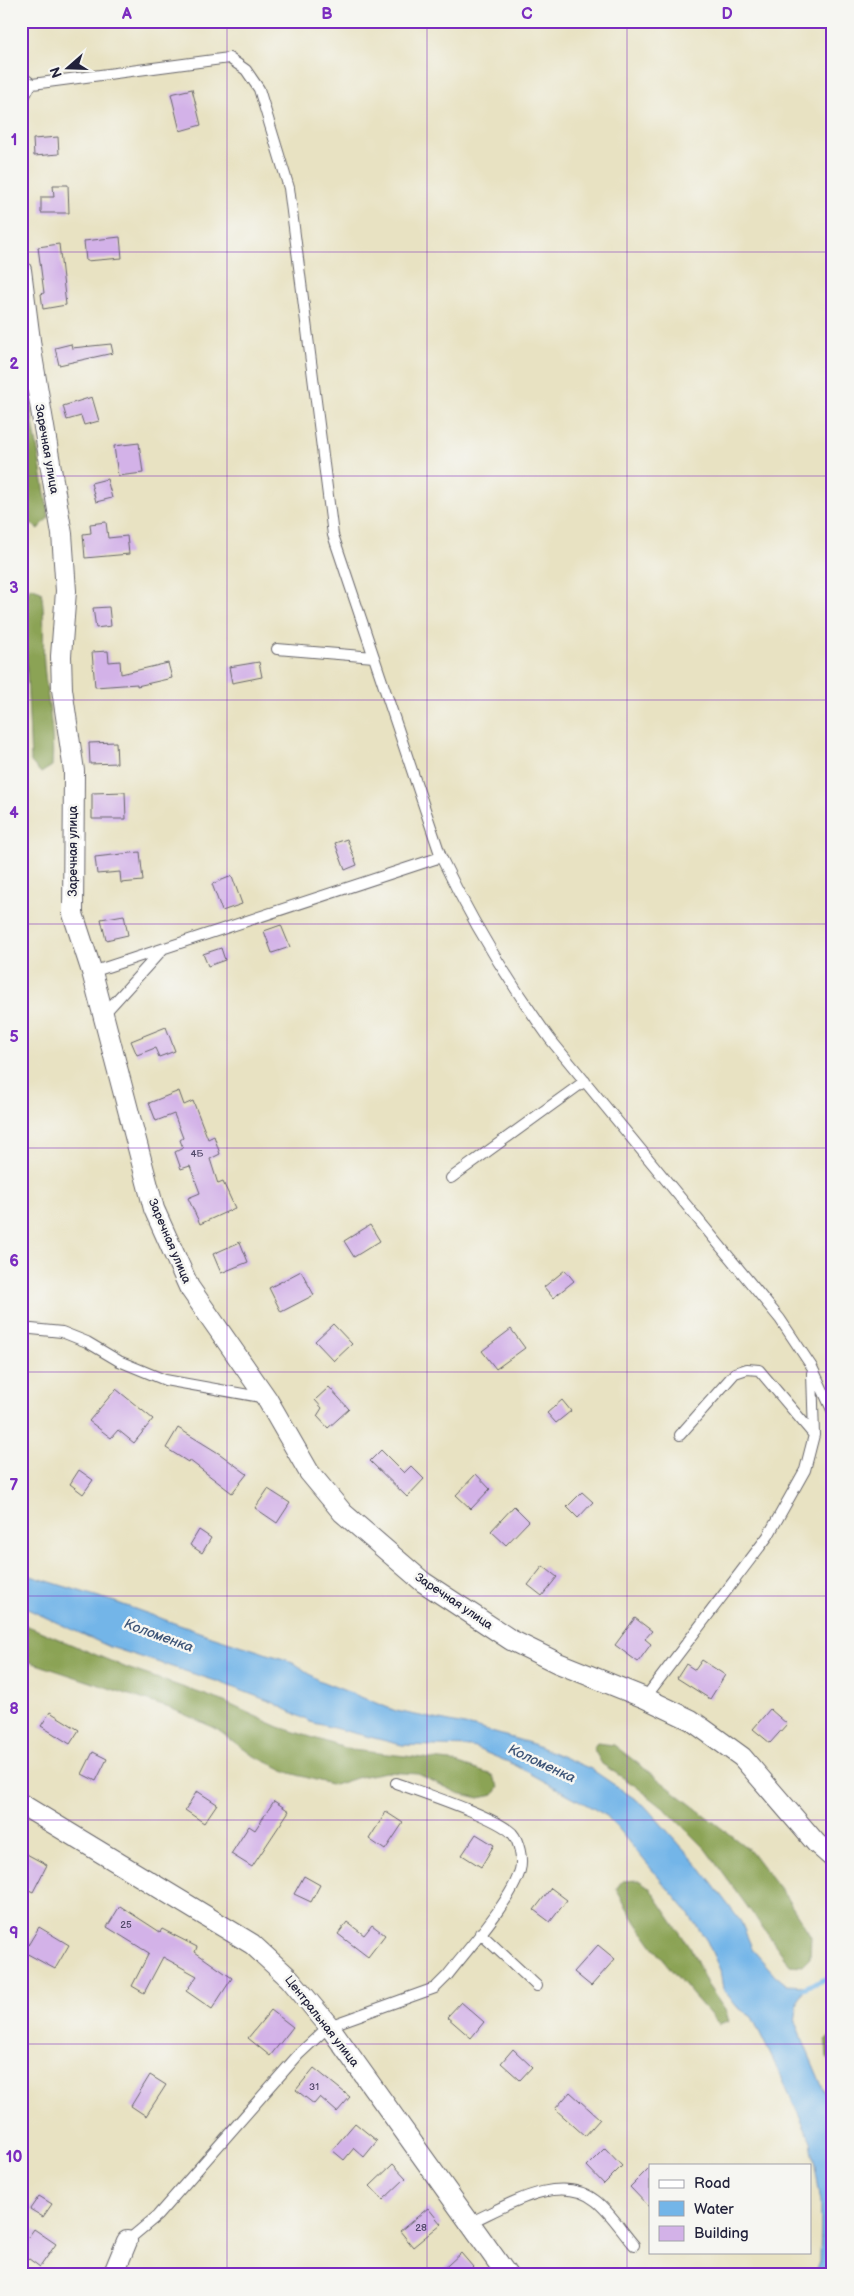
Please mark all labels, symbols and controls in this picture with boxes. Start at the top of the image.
text: A [121,5,132,24]
text: B [321,5,333,24]
text: C [521,5,533,24]
text: D [721,5,733,24]
north arrow [42,42,92,92]
text: N [46,64,66,80]
text: 1 [11,131,17,150]
text: 2 [9,355,19,374]
street label: Заречная улица [31,403,62,495]
text: 3 [9,579,19,598]
text: 4 [9,804,19,823]
street label: Заречная улица [66,806,81,896]
text: 5 [9,1028,19,1047]
house number: 4Б [190,1148,204,1160]
street label: Заречная улица [145,1196,194,1286]
text: 6 [9,1252,19,1271]
text: 7 [10,1476,19,1495]
street label: Заречная улица [412,1570,496,1633]
water label: Коломенка [122,1615,196,1656]
text: 8 [9,1700,19,1719]
water label: Коломенка [505,1740,578,1786]
house number: 25 [120,1919,132,1931]
text: 9 [9,1924,19,1943]
street label: Центральная улица [281,1973,362,2070]
house number: 31 [309,2081,319,2093]
text: 10 [6,2148,22,2167]
legend [649,2164,812,2254]
text: Road [694,2174,730,2193]
text: Water [694,2200,734,2219]
house number: 28 [415,2222,427,2234]
text: Building [694,2224,749,2243]

